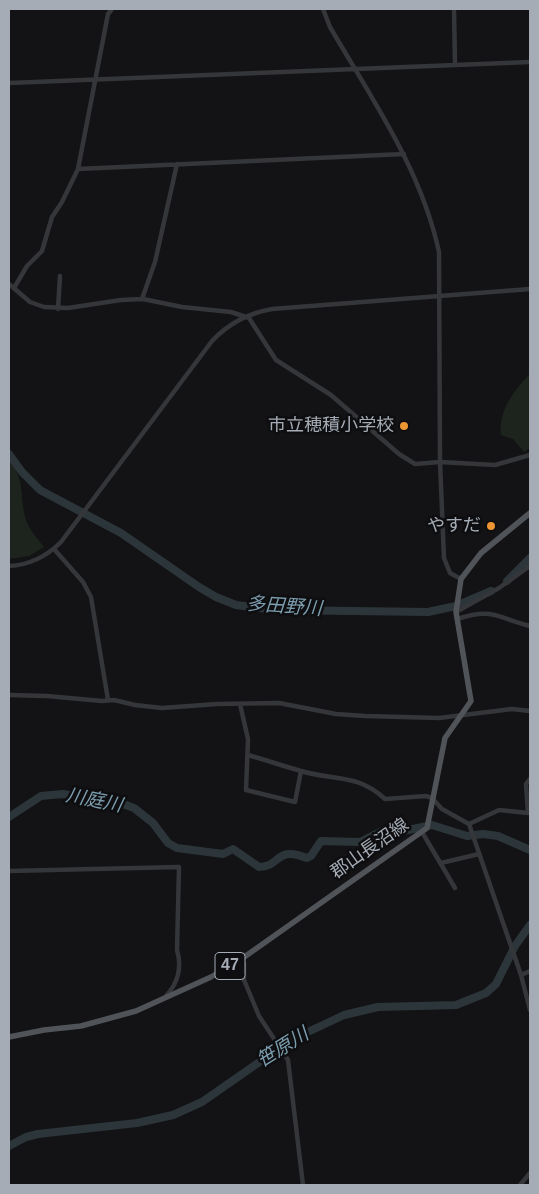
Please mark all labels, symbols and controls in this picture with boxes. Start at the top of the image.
place label: 市立穂積小学校 [268,415,394,437]
marker: 市立穂積小学校 [398,420,410,432]
place label: やすだ [427,515,481,537]
marker: やすだ [485,520,497,532]
water label: 多田野川 [245,593,323,621]
water label: 川庭川 [64,784,124,818]
street label: 郡山長沼線 [327,814,413,884]
road number: 47 [215,952,245,979]
water label: 笹原川 [253,1023,313,1073]

